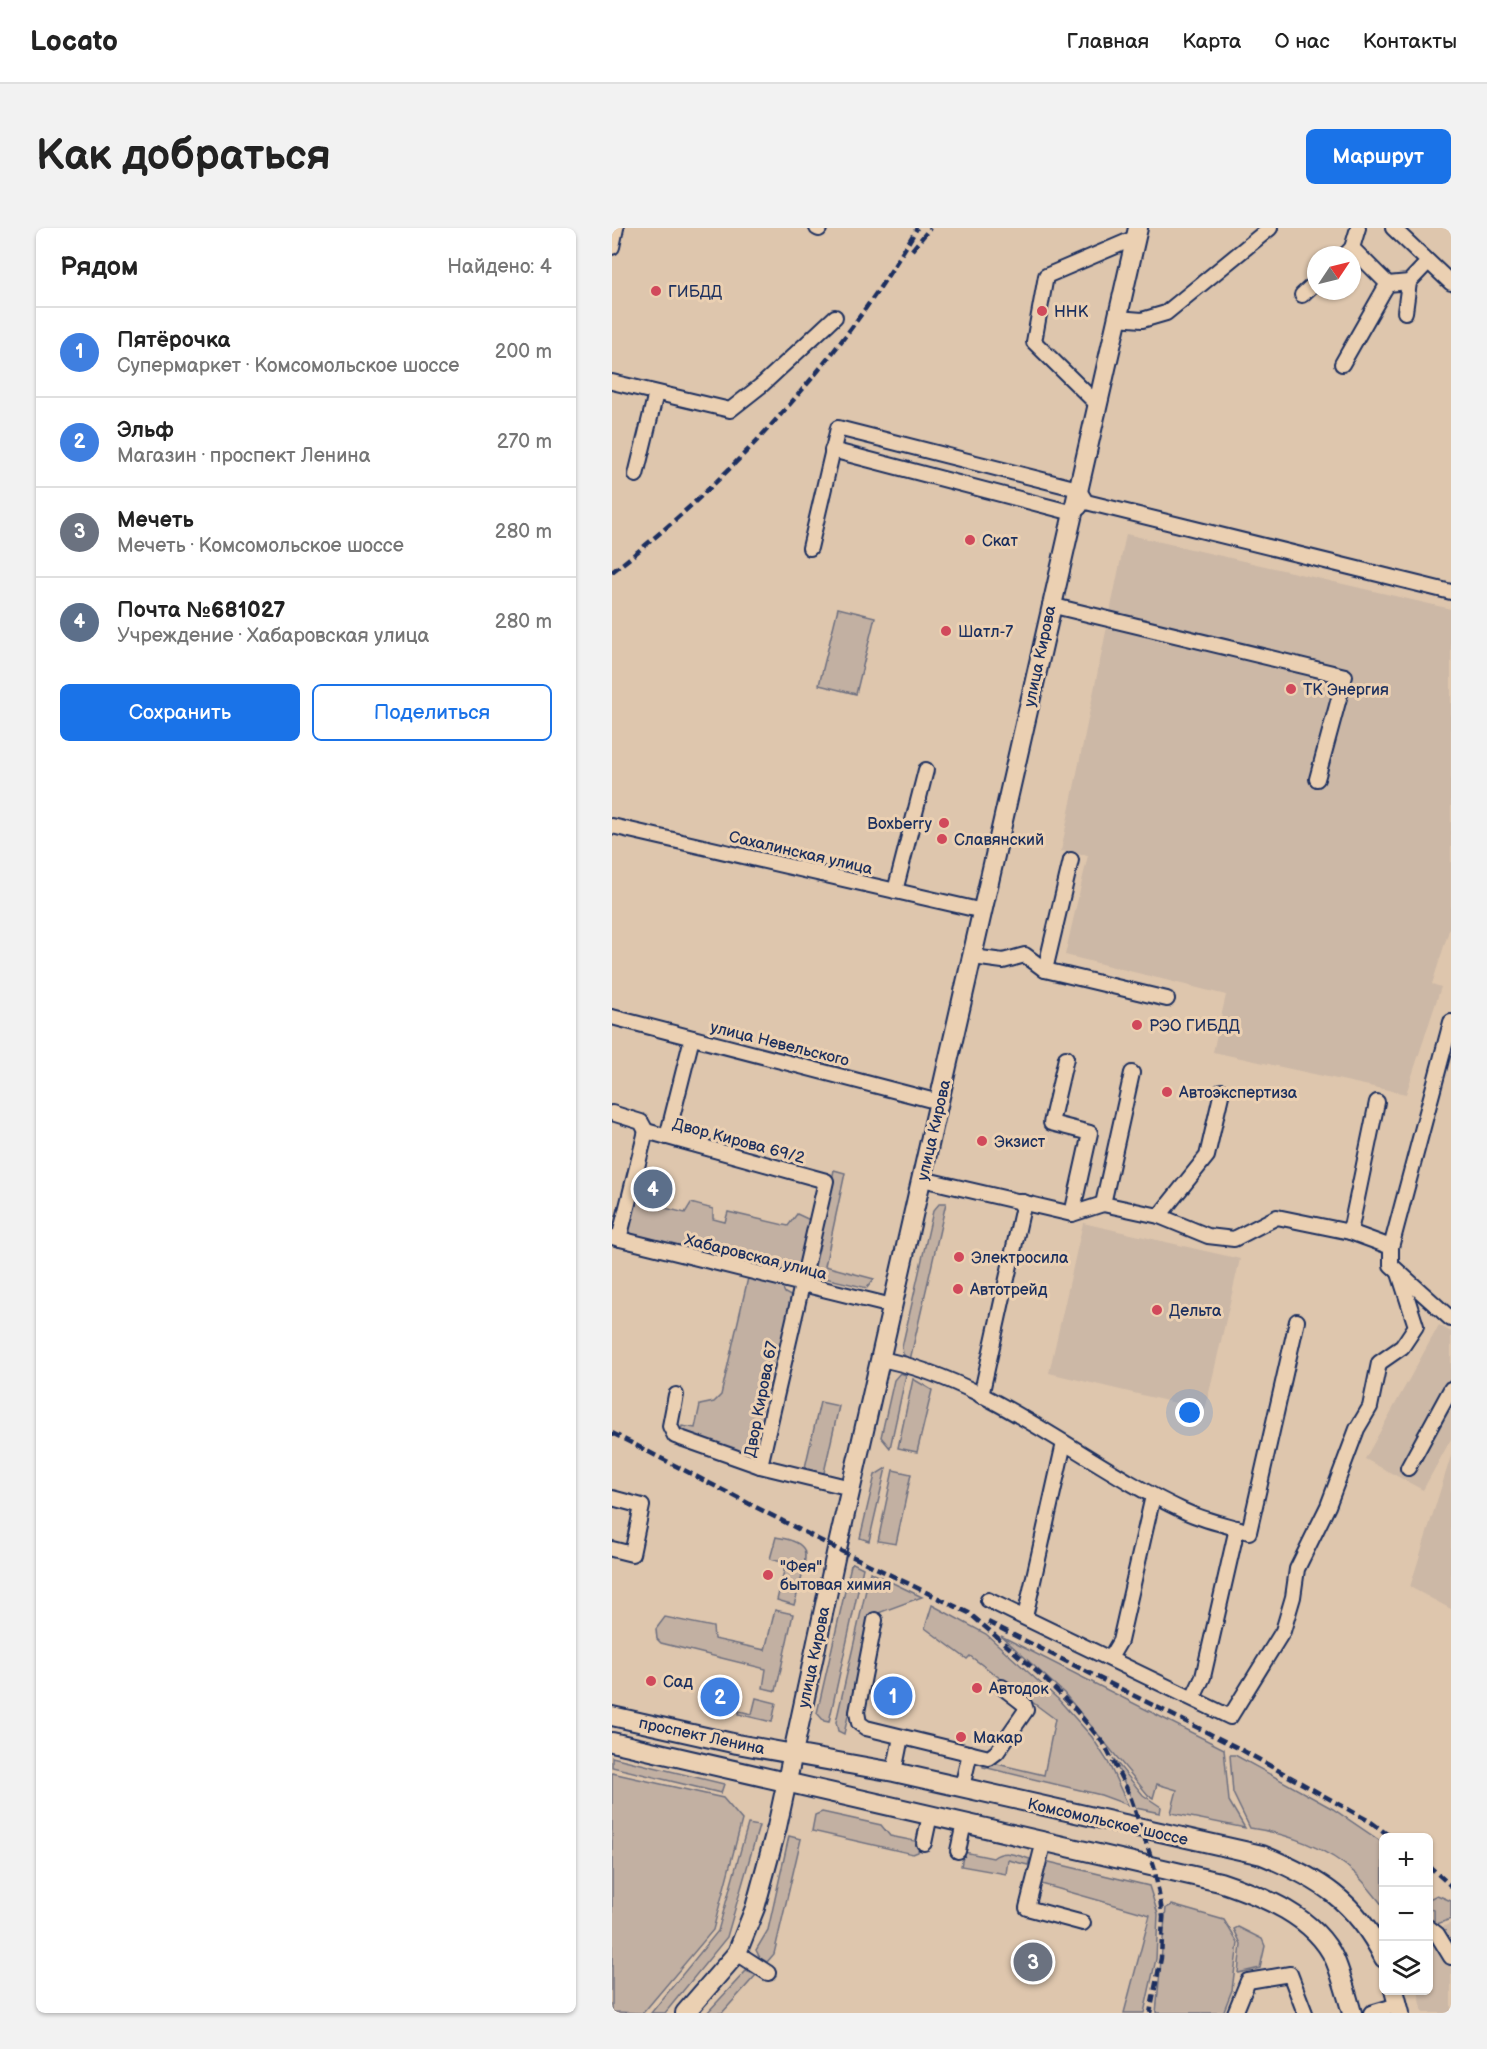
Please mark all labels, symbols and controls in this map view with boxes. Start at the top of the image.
text: Locato [30,25,118,58]
text: Главная [1066,29,1149,54]
text: Карта [1182,29,1241,54]
text: О нас [1274,29,1330,54]
text: Контакты [1363,29,1457,54]
button: Маршрут [1306,129,1451,184]
text: Как добраться [36,131,331,182]
north arrow [1307,246,1361,300]
text: Рядом [60,252,138,283]
text: Найдено: 4 [447,255,552,279]
place label: ГИБДД [668,283,722,302]
marker: ГИБДД [649,284,663,298]
place label: ННК [1054,303,1089,322]
marker: ННК [1035,304,1049,318]
text: Пятёрочка [117,327,230,354]
text: 1 [75,340,84,364]
text: 200 m [495,340,552,364]
text: Супермаркет · Комсомольское шоссе [117,354,459,378]
text: Эльф [117,417,174,444]
text: 2 [74,430,85,454]
text: 270 m [497,430,552,454]
text: Магазин · проспект Ленина [117,444,370,468]
text: Мечеть [117,507,194,534]
text: 3 [74,520,85,544]
text: 280 m [495,520,552,544]
place label: Скат [982,532,1019,551]
marker: Скат [963,533,977,547]
text: Мечеть · Комсомольское шоссе [117,534,404,558]
text: Почта №681027 [117,597,285,624]
street label: улица Кирова [1020,603,1061,709]
text: 4 [74,610,85,634]
text: 280 m [495,610,552,634]
place label: Шатл-7 [958,623,1013,642]
text: Учреждение · Хабаровская улица [117,624,429,648]
marker: Шатл-7 [939,624,953,638]
place label: ТК Энергия [1303,681,1389,700]
marker: ТК Энергия [1284,682,1298,696]
button: Сохранить [60,684,300,741]
button: Поделиться [312,684,552,741]
place label: Boxberry [867,815,933,834]
marker: Boxberry [937,816,951,830]
street label: Сахалинская улица [727,828,875,879]
place label: Славянский [954,831,1044,850]
marker: Славянский [935,832,949,846]
place label: РЭО ГИБДД [1149,1017,1240,1036]
street label: улица Невельского [708,1018,851,1071]
marker: РЭО ГИБДД [1130,1018,1144,1032]
street label: улица Кирова [914,1077,955,1183]
place label: Автоэкспертиза [1178,1084,1298,1103]
marker: Автоэкспертиза [1160,1085,1174,1099]
street label: Двор Кирова 69/2 [671,1115,807,1168]
place label: Экзист [994,1133,1046,1152]
marker: Экзист [975,1134,989,1148]
pin: 4 [634,1166,672,1212]
street label: Хабаровская улица [682,1231,829,1284]
place label: Электросила [971,1249,1069,1268]
marker: Электросила [952,1250,966,1264]
place label: Автотрейд [969,1281,1048,1300]
marker: Автотрейд [951,1282,965,1296]
place label: Дельта [1169,1302,1222,1321]
marker: Дельта [1150,1303,1164,1317]
street label: Двор Кирова 67 [741,1340,782,1459]
your location [1175,1398,1204,1427]
place label: "Фея" бытовая химия [780,1558,891,1595]
marker: "Фея" бытовая химия [761,1568,775,1582]
street label: улица Кирова [794,1604,835,1710]
place label: Сад [663,1673,693,1692]
marker: Сад [644,1674,658,1688]
pin: 2 [700,1674,740,1720]
pin: 1 [874,1674,912,1718]
place label: Автодок [988,1680,1049,1699]
marker: Автодок [970,1681,984,1695]
street label: проспект Ленина [637,1714,767,1759]
place label: Макар [973,1729,1023,1748]
marker: Макар [954,1730,968,1744]
street label: Комсомольское шоссе [1026,1795,1190,1850]
map controls [1379,1833,1433,1995]
button: + [1379,1833,1433,1887]
button: − [1379,1887,1433,1941]
pin: 3 [1014,1940,1052,1984]
button: layers [1379,1941,1433,1995]

